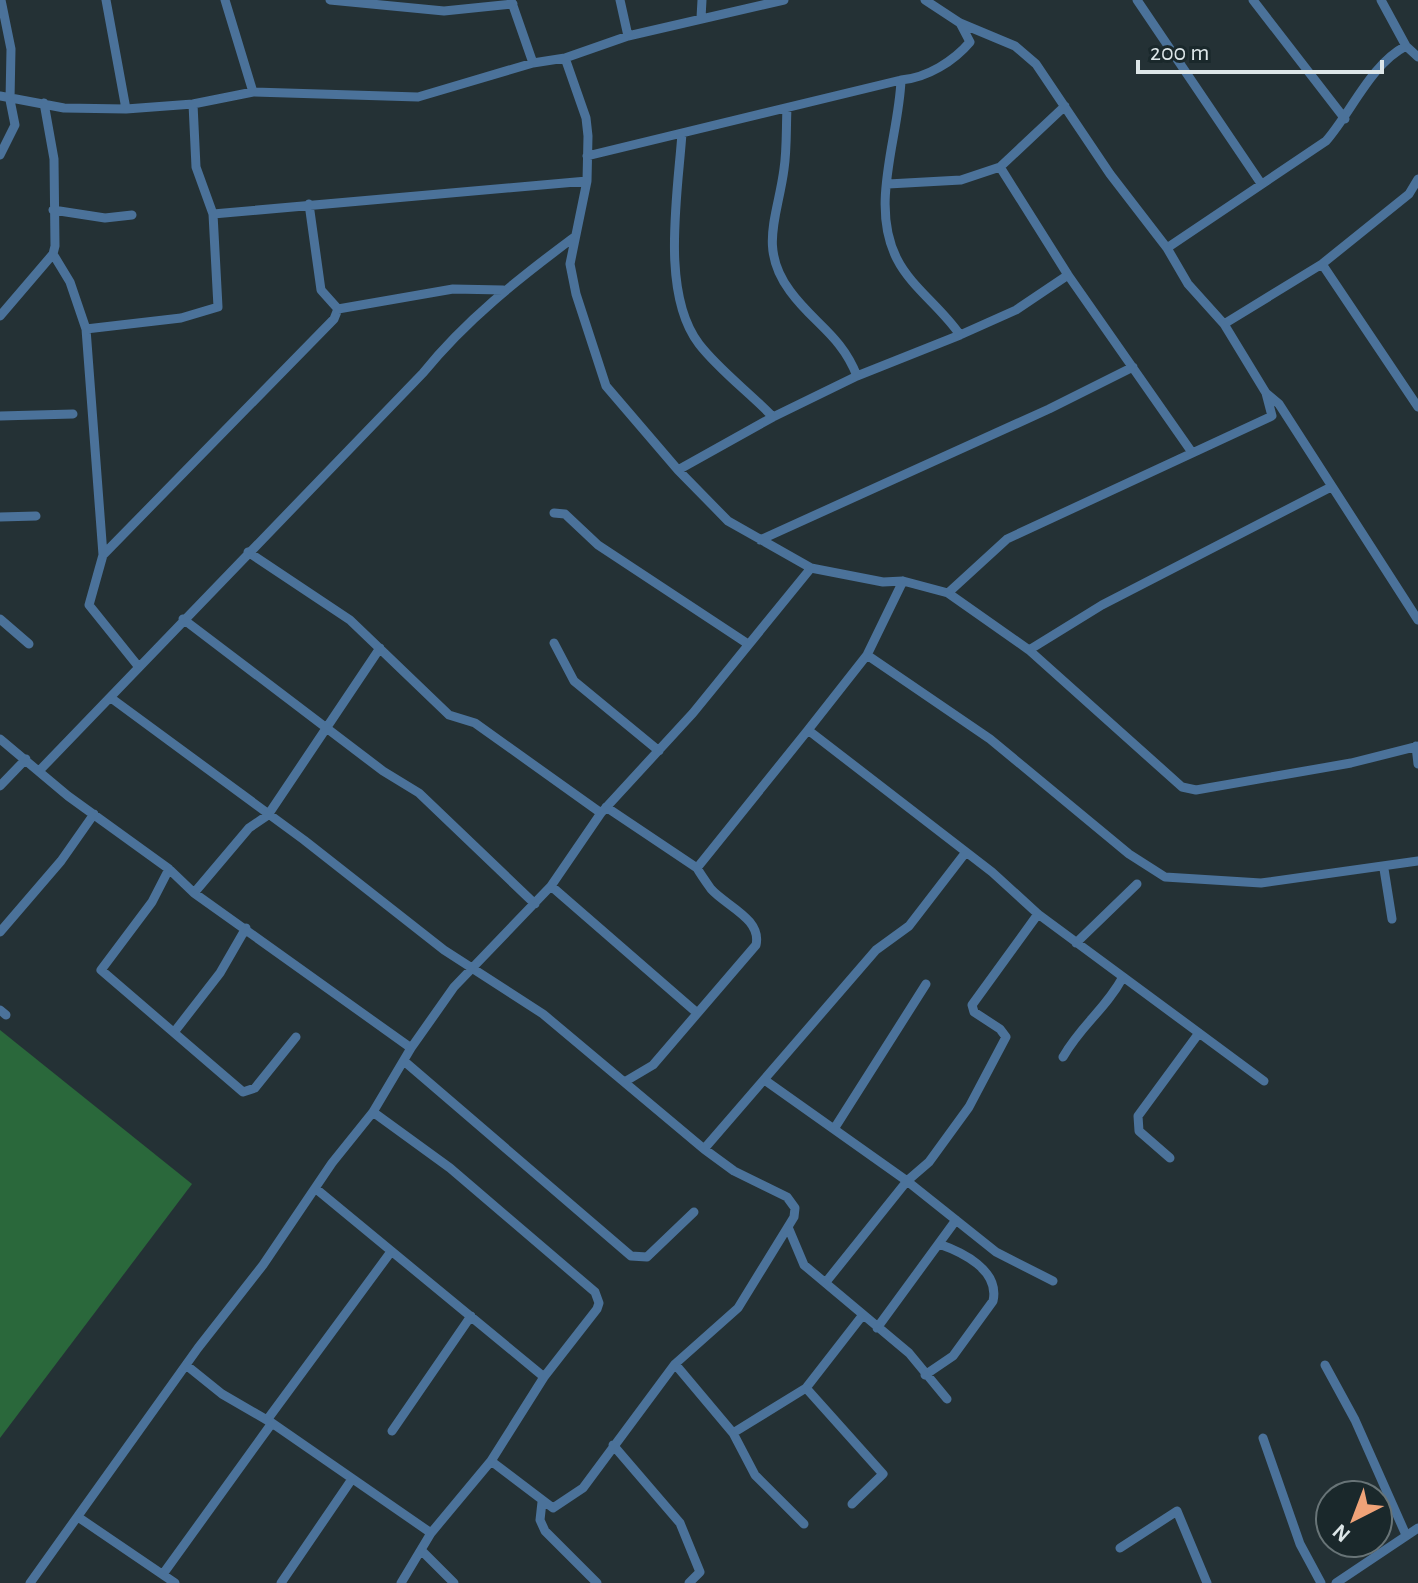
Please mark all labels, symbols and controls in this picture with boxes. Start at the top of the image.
scale bar [1138,24,1382,74]
text: 200 m [1150,41,1209,65]
north arrow [1314,1479,1394,1559]
text: N [1328,1520,1354,1546]

